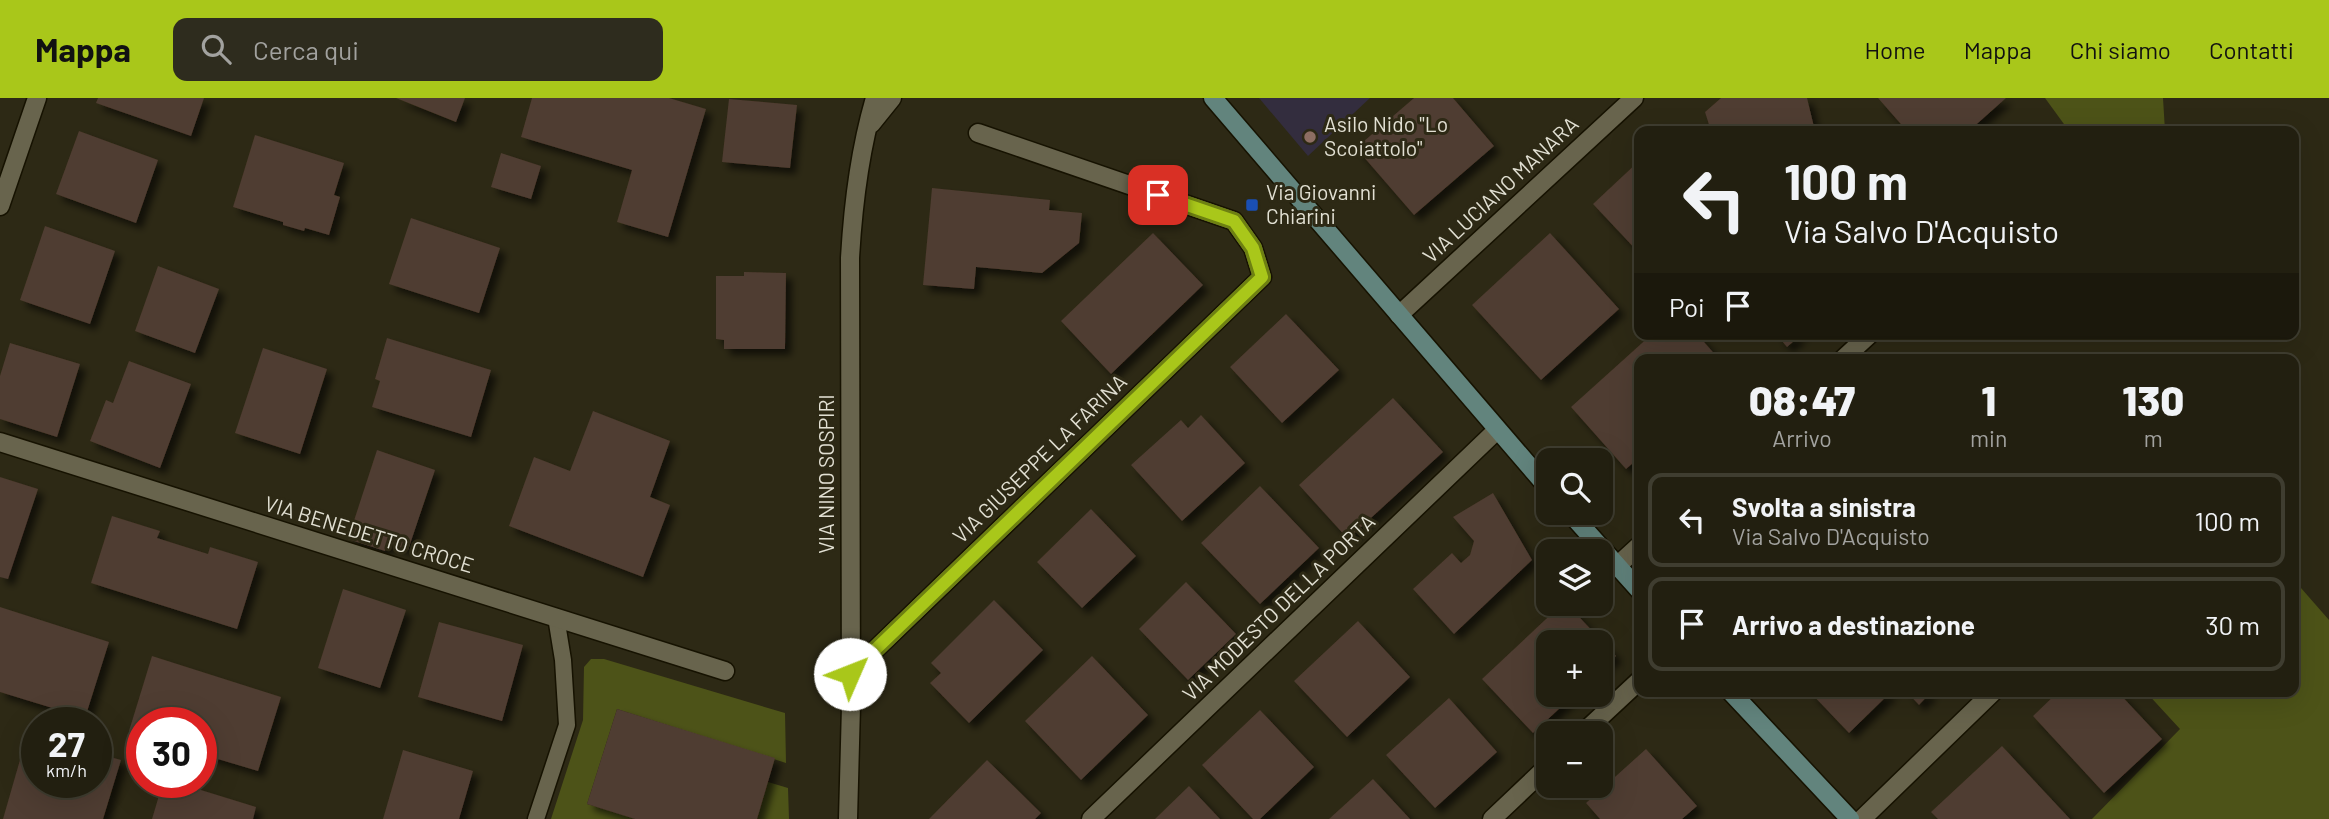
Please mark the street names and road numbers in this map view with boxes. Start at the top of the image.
street label: VIA LUCIANO MANARA [1417,110,1583,267]
street label: VIA GIUSEPPE LA FARINA [947,368,1131,548]
street label: VIA NINO SOSPIRI [813,394,838,554]
street label: VIA BENEDETTO CROCE [262,490,477,577]
street label: VIA MODESTO DELLA PORTA [1177,508,1380,705]

